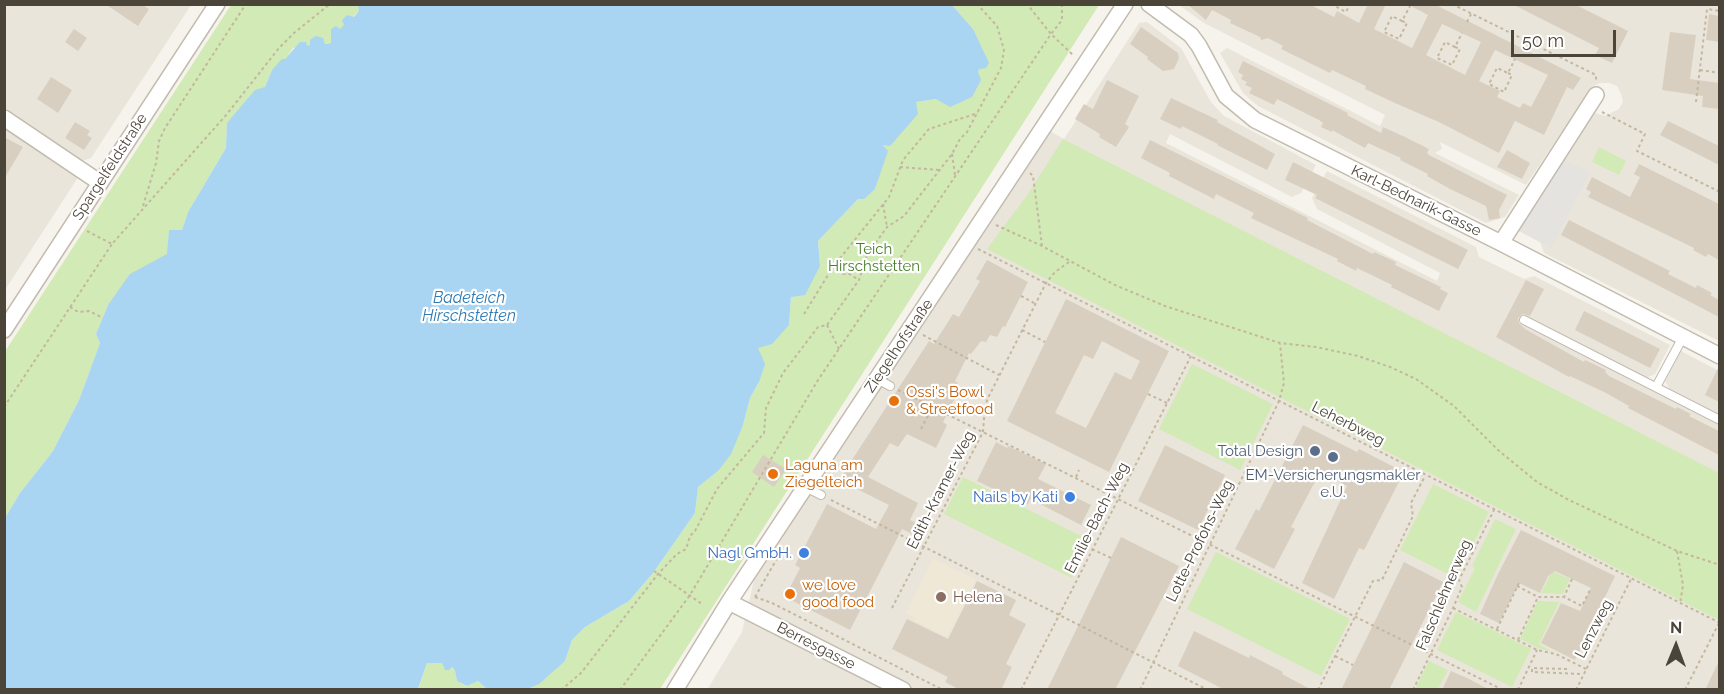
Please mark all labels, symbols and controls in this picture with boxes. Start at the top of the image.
scale bar [1514,18,1619,56]
text: 50 m [1522,30,1564,51]
street label: Spargelfeldstraße [69,110,151,224]
street label: Karl-Bednarik-Gasse [1348,162,1484,240]
park label: Teich Hirschstetten [828,240,920,275]
water label: Badeteich Hirschstetten [422,288,516,326]
street label: Ziegelhofstraße [861,296,937,396]
place label: Ossi's Bowl & Streetfood [906,383,993,418]
marker: Ossi's Bowl & Streetfood [887,394,901,408]
street label: Leherbweg [1309,398,1387,450]
street label: Edith-Kramer-Weg [903,428,979,552]
place label: Total Design [1218,442,1303,460]
marker: Total Design [1308,444,1322,458]
marker: EM-Versicherungsmakler e.U. [1326,450,1340,464]
place label: Laguna am Ziegelteich [785,456,863,491]
street label: Emilie-Bach-Weg [1061,459,1133,577]
place label: EM-Versicherungsmakler e.U. [1245,466,1421,501]
marker: Laguna am Ziegelteich [766,467,780,481]
street label: Lotte-Profohs-Weg [1163,477,1237,605]
place label: Nails by Kati [973,488,1058,506]
marker: Nails by Kati [1063,490,1077,504]
street label: Falschlehnerweg [1413,537,1475,653]
place label: Nagl GmbH. [708,544,792,562]
marker: Nagl GmbH. [797,546,811,560]
place label: we love good food [802,576,874,611]
marker: we love good food [783,587,797,601]
place label: Helena [953,588,1003,606]
marker: Helena [934,590,948,604]
street label: Lenzweg [1572,597,1616,661]
north arrow [1646,616,1706,676]
street label: Berresgasse [774,618,858,674]
text: N [1670,618,1683,637]

